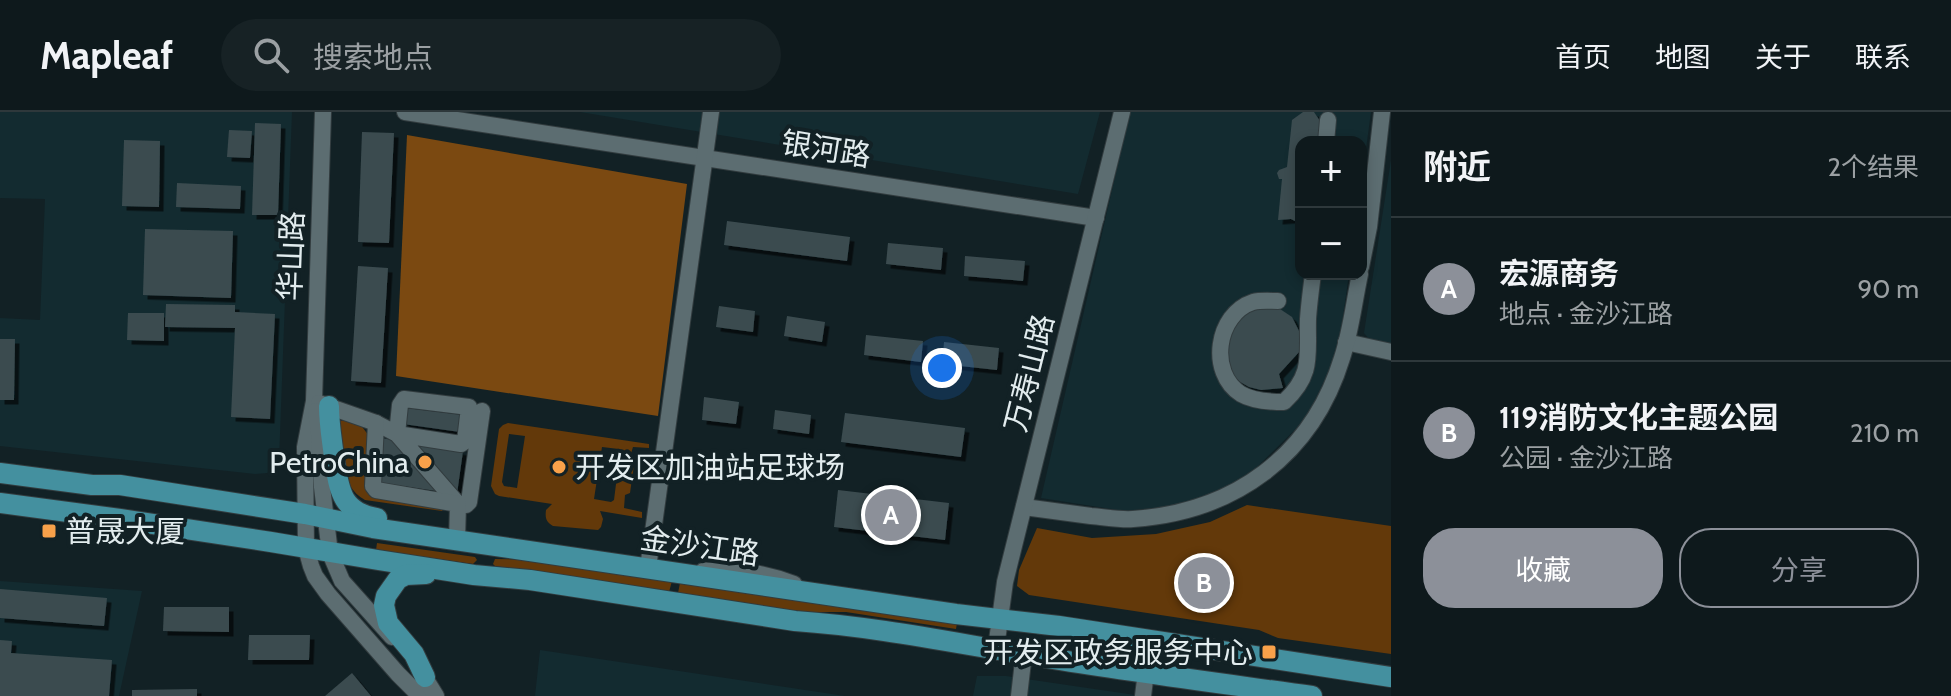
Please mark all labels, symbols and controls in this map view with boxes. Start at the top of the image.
search box [221,19,781,91]
text: Mapleaf [40,32,173,79]
icon: search [249,33,293,77]
text: 搜索地点 [313,39,433,76]
text: 首页 [1555,40,1611,74]
text: 地图 [1655,40,1711,74]
text: 关于 [1755,40,1811,74]
text: 联系 [1855,40,1911,74]
street label: 银河路 [779,124,873,174]
map controls [1295,136,1367,280]
button: + [1295,136,1367,208]
text: 附近 [1423,146,1491,188]
text: 2个结果 [1827,151,1919,183]
button: − [1295,208,1367,280]
street label: 华山路 [271,210,311,302]
text: 宏源商务 [1499,255,1619,292]
text: A [1441,273,1457,305]
text: 90 m [1857,273,1919,305]
text: 地点 · 金沙江路 [1499,298,1673,330]
street label: 万寿山路 [997,310,1061,436]
your location [922,348,962,388]
text: 119消防文化主题公园 [1499,399,1778,436]
text: B [1441,417,1457,449]
text: 210 m [1850,417,1919,449]
text: 公园 · 金沙江路 [1499,442,1673,474]
place label: PetroChina [269,444,410,481]
place label: 开发区加油站足球场 [575,449,845,486]
marker: PetroChina [416,453,434,471]
marker: 开发区加油站足球场 [550,458,568,476]
pin: A [865,485,917,545]
place label: 普晟大厦 [65,513,185,550]
street label: 金沙江路 [638,519,762,573]
marker: 普晟大厦 [40,522,58,540]
button: 收藏 [1423,528,1663,608]
button: 分享 [1679,528,1919,608]
pin: B [1178,553,1230,613]
place label: 开发区政务服务中心 [983,634,1253,671]
marker: 开发区政务服务中心 [1260,643,1278,661]

